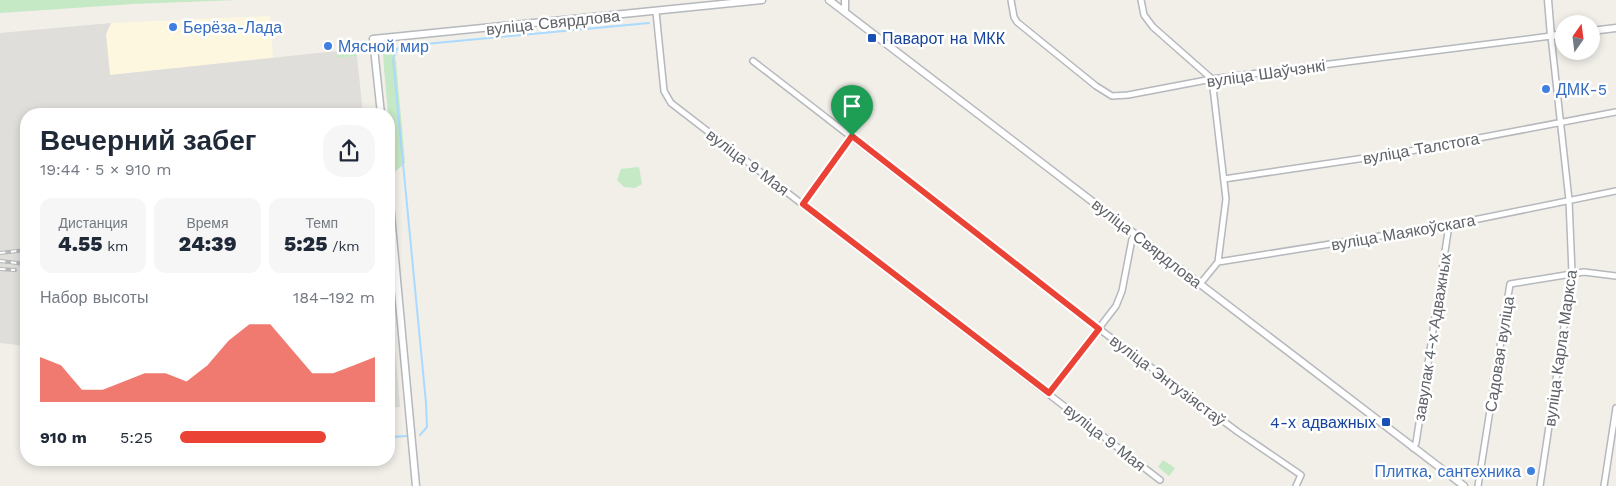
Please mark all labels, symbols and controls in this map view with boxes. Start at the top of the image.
street label: вуліца Свярдлова [485,6,621,39]
north arrow [1555,15,1600,60]
map controls [1555,15,1600,60]
place label: Берёза-Лада [183,18,282,37]
marker: Берёза-Лада [167,21,179,33]
place label: Паварот на МКК [882,29,1006,48]
marker: Паварот на МКК [866,32,878,44]
place label: Мясной мир [338,37,429,56]
marker: Мясной мир [322,40,334,52]
street label: вуліца Шаўчэнкі [1205,56,1327,91]
place label: ДМК-5 [1556,80,1607,99]
marker: ДМК-5 [1540,83,1552,95]
pin [831,85,873,136]
icon: arrive [838,92,866,120]
text: Вечерний забег [40,124,257,157]
button: share [323,125,375,177]
street label: вуліца 9 Мая [703,125,793,200]
street label: вуліца Талстога [1361,129,1481,168]
text: 19:44 · 5 × 910 m [40,160,172,179]
street label: вуліца Свярдлова [1088,195,1206,292]
street label: вуліца Маякоўскага [1330,210,1477,255]
text: Дистанция [58,215,128,231]
text: Время [186,215,229,231]
text: Темп [305,215,338,231]
text: 4.55 [58,231,102,256]
text: 24:39 [178,231,237,256]
text: 5:25 [284,231,327,256]
text: km [102,238,128,254]
text: /km [327,238,360,254]
street label: завулак 4-х Адважных [1410,251,1455,423]
street label: вуліца Карла Маркса [1540,268,1581,428]
text: Набор высоты [40,288,148,307]
text: 184–192 m [293,288,375,307]
street label: Садовая вуліца [1481,295,1518,413]
street label: вуліца Энтузіястаў [1106,331,1229,430]
street label: вуліца 9 Мая [1060,400,1149,475]
place label: 4-х адважных [1270,413,1376,432]
marker: 4-х адважных [1380,416,1392,428]
text: 910 m [40,428,87,447]
text: 5:25 [120,428,153,447]
place label: Плитка, сантехника [1374,462,1521,481]
marker: Плитка, сантехника [1525,465,1537,477]

